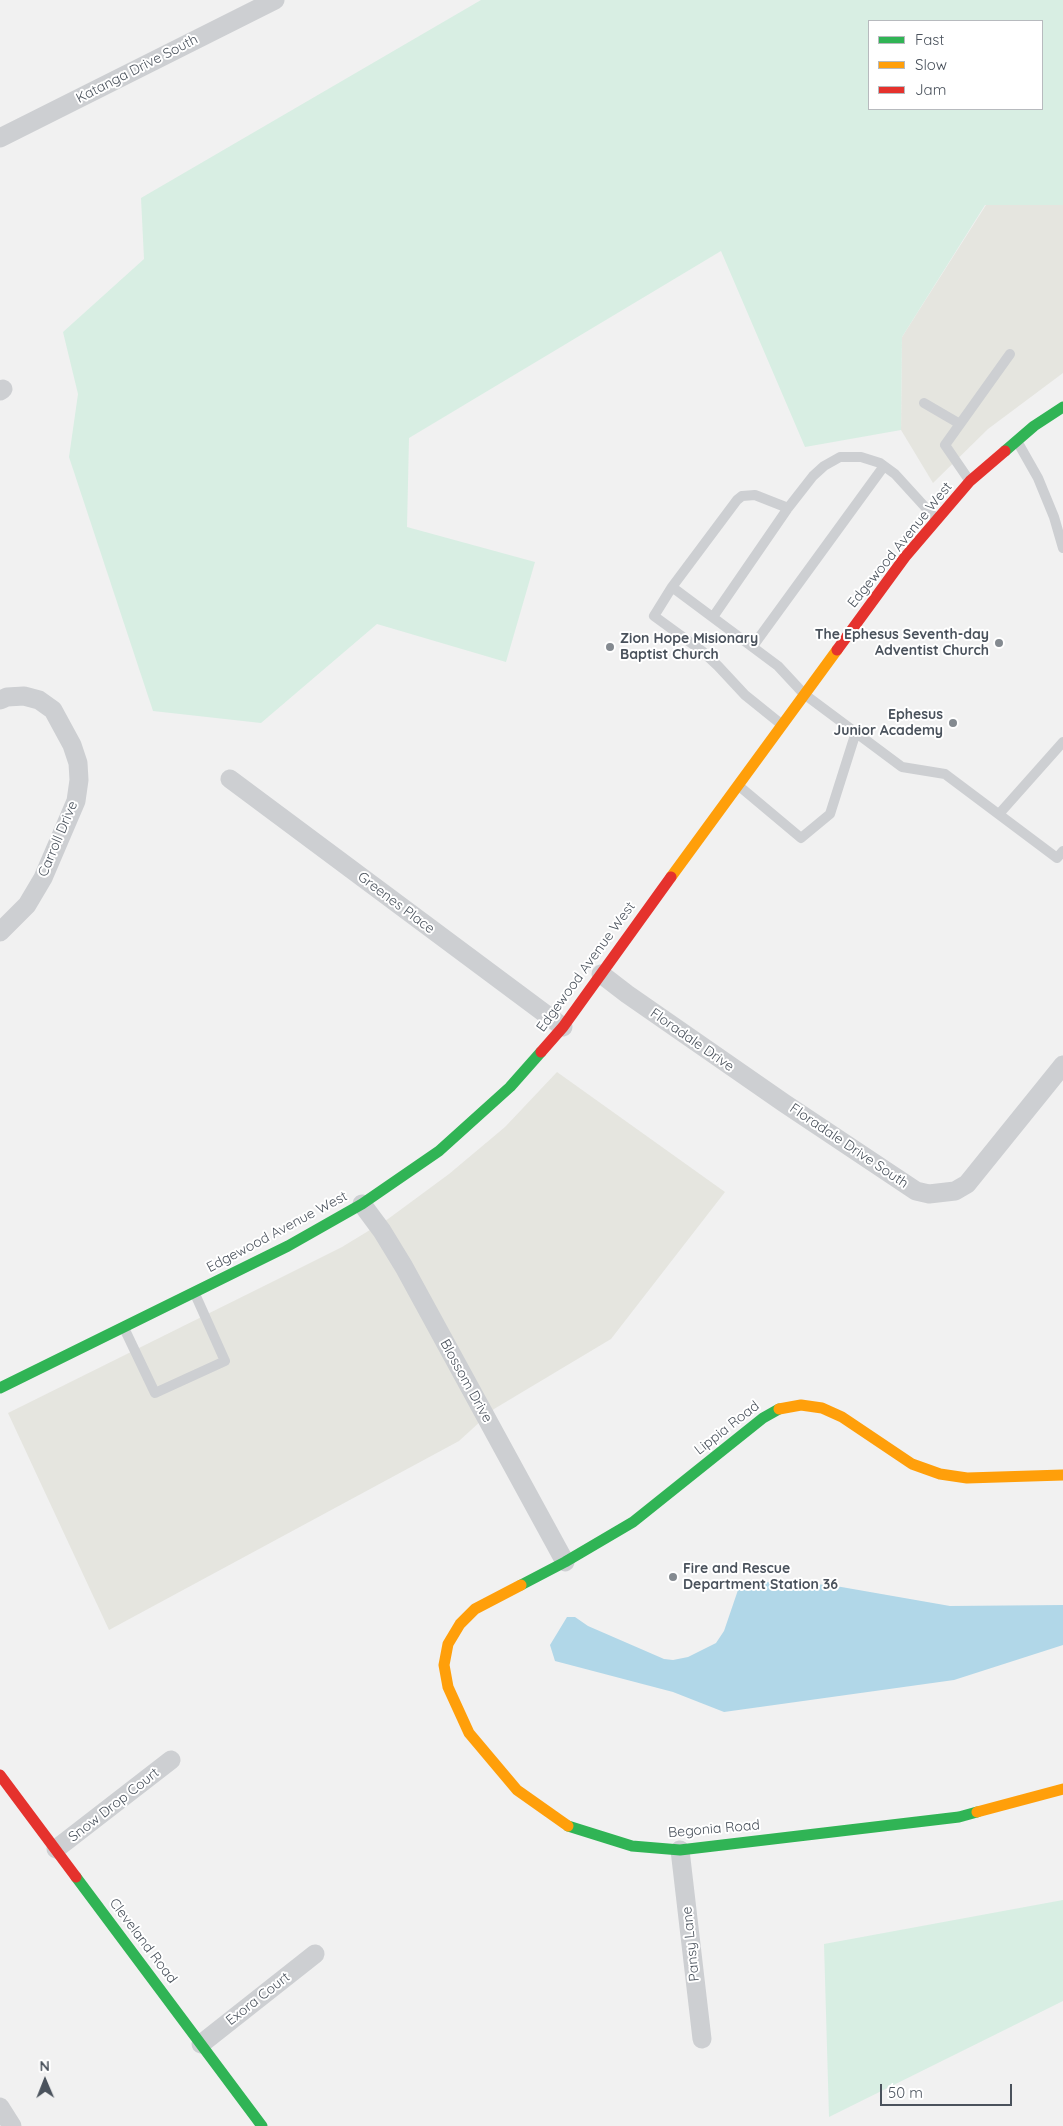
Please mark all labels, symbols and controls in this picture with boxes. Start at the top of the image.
legend [868,20,1043,110]
text: Fast [915,30,944,49]
street label: Katanga Drive South [73,31,201,107]
text: Slow [915,55,947,74]
text: Jam [915,80,946,99]
street label: Edgewood Avenue West [844,479,956,611]
place label: The Ephesus Seventh-day Adventist Church [815,627,989,660]
place label: Zion Hope Misionary Baptist Church [620,631,758,664]
marker: The Ephesus Seventh-day Adventist Church [993,637,1005,649]
marker: Zion Hope Misionary Baptist Church [604,641,616,653]
place label: Ephesus Junior Academy [834,707,943,740]
marker: Ephesus Junior Academy [947,717,959,729]
street label: Carroll Drive [35,799,81,879]
street label: Greenes Place [354,869,438,937]
street label: Edgewood Avenue West [533,899,639,1035]
street label: Floradale Drive [647,1005,737,1075]
street label: Floradale Drive South [786,1100,912,1192]
street label: Edgewood Avenue West [204,1188,350,1276]
street label: Blossom Drive [436,1336,496,1426]
street label: Lippia Road [691,1398,763,1458]
place label: Fire and Rescue Department Station 36 [683,1561,838,1594]
marker: Fire and Rescue Department Station 36 [667,1571,679,1583]
street label: Snow Drop Court [65,1764,163,1846]
street label: Begonia Road [667,1817,761,1841]
street label: Cleveland Road [106,1895,180,1987]
street label: Pansy Lane [679,1906,703,1982]
street label: Exora Court [223,1969,293,2029]
north arrow [20,2056,70,2106]
text: N [39,2057,50,2075]
scale bar [883,2074,1016,2106]
text: 50 m [888,2083,923,2102]

